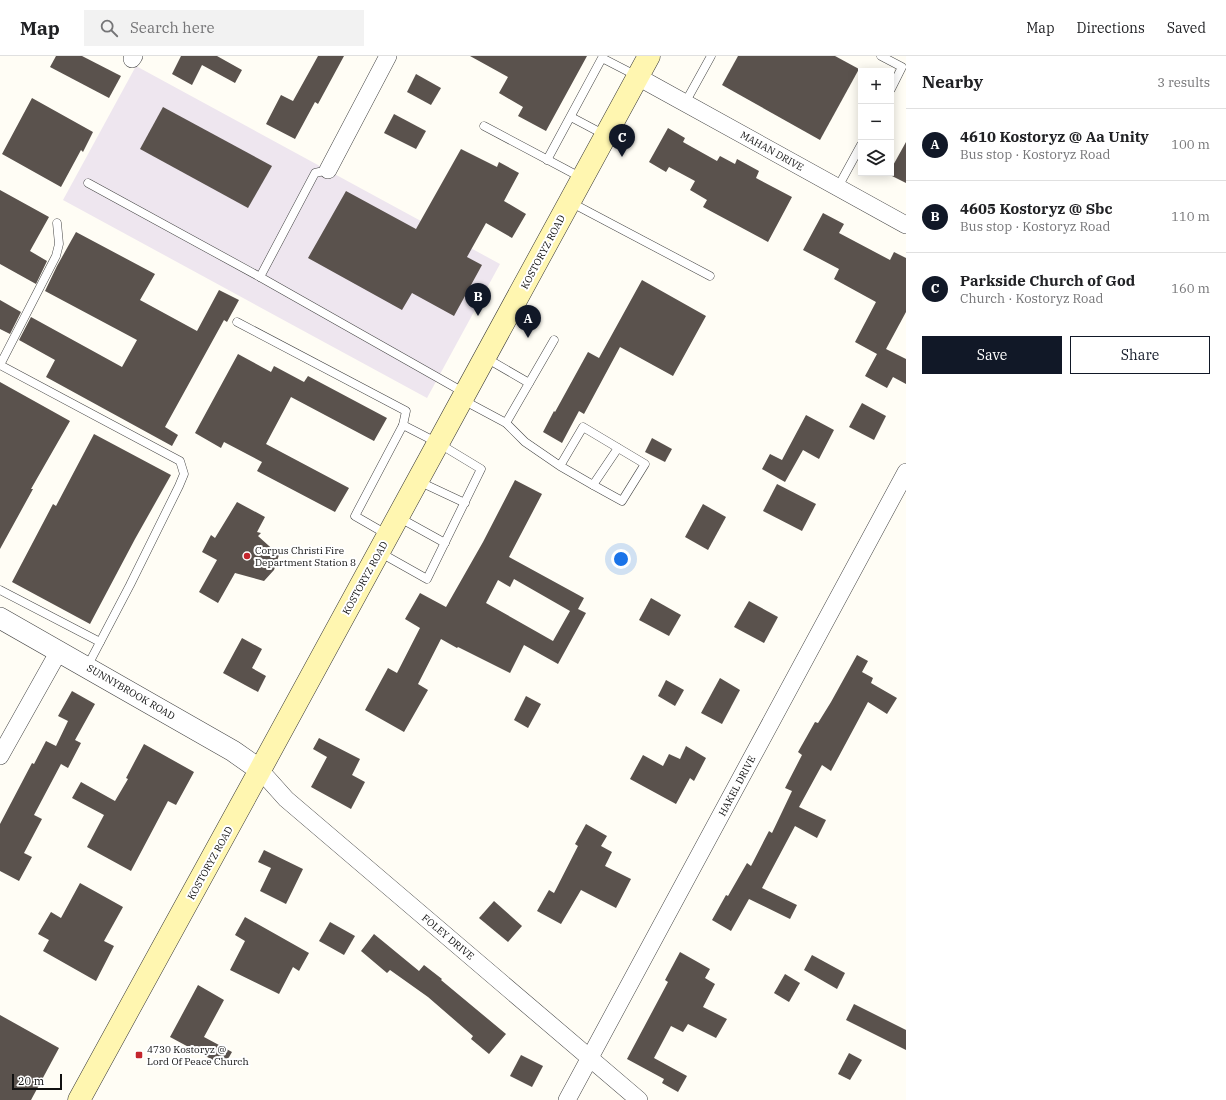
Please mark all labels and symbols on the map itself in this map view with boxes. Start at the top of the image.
pin: C [609,124,635,157]
street label: MAHAN DRIVE [738,128,806,174]
street label: KOSTORYZ ROAD [518,213,568,291]
pin: B [465,283,491,316]
pin: A [515,305,541,338]
street label: KOSTORYZ ROAD [339,539,391,617]
place label: Corpus Christi Fire Department Station 8 [255,544,356,569]
your location [611,549,631,569]
marker: Corpus Christi Fire Department Station 8 [242,551,252,561]
street label: SUNNYBROOK ROAD [85,661,177,723]
street label: HAKEL DRIVE [716,753,758,819]
street label: KOSTORYZ ROAD [184,824,236,902]
street label: FOLEY DRIVE [419,911,477,963]
place label: 4730 Kostoryz @ Lord Of Peace Church [147,1043,249,1068]
marker: 4730 Kostoryz @ Lord Of Peace Church [134,1050,144,1060]
scale bar [12,1072,62,1091]

